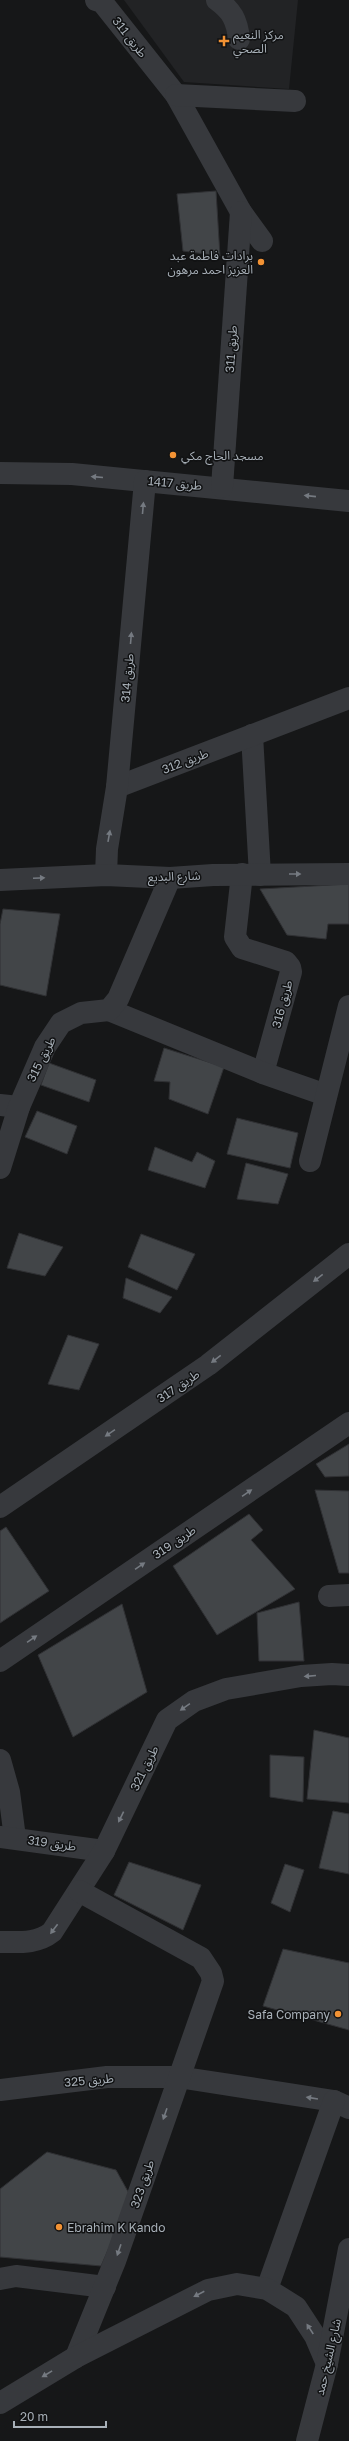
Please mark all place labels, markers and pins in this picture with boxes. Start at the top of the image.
place label: مركز النعيم الصحي [233,27,284,58]
marker: مركز النعيم الصحي [218,35,230,47]
place label: برادات فاطمة عبد العزيز احمد مرهون [167,248,253,277]
marker: برادات فاطمة عبد العزيز احمد مرهون [256,257,266,267]
place label: مسجد الحاج مكي [181,448,264,465]
marker: مسجد الحاج مكي [168,450,178,460]
place label: Safa Company [248,2007,330,2022]
marker: Safa Company [333,2009,343,2019]
place label: Ebrahim K Kando [67,2220,165,2235]
marker: Ebrahim K Kando [54,2222,64,2232]

